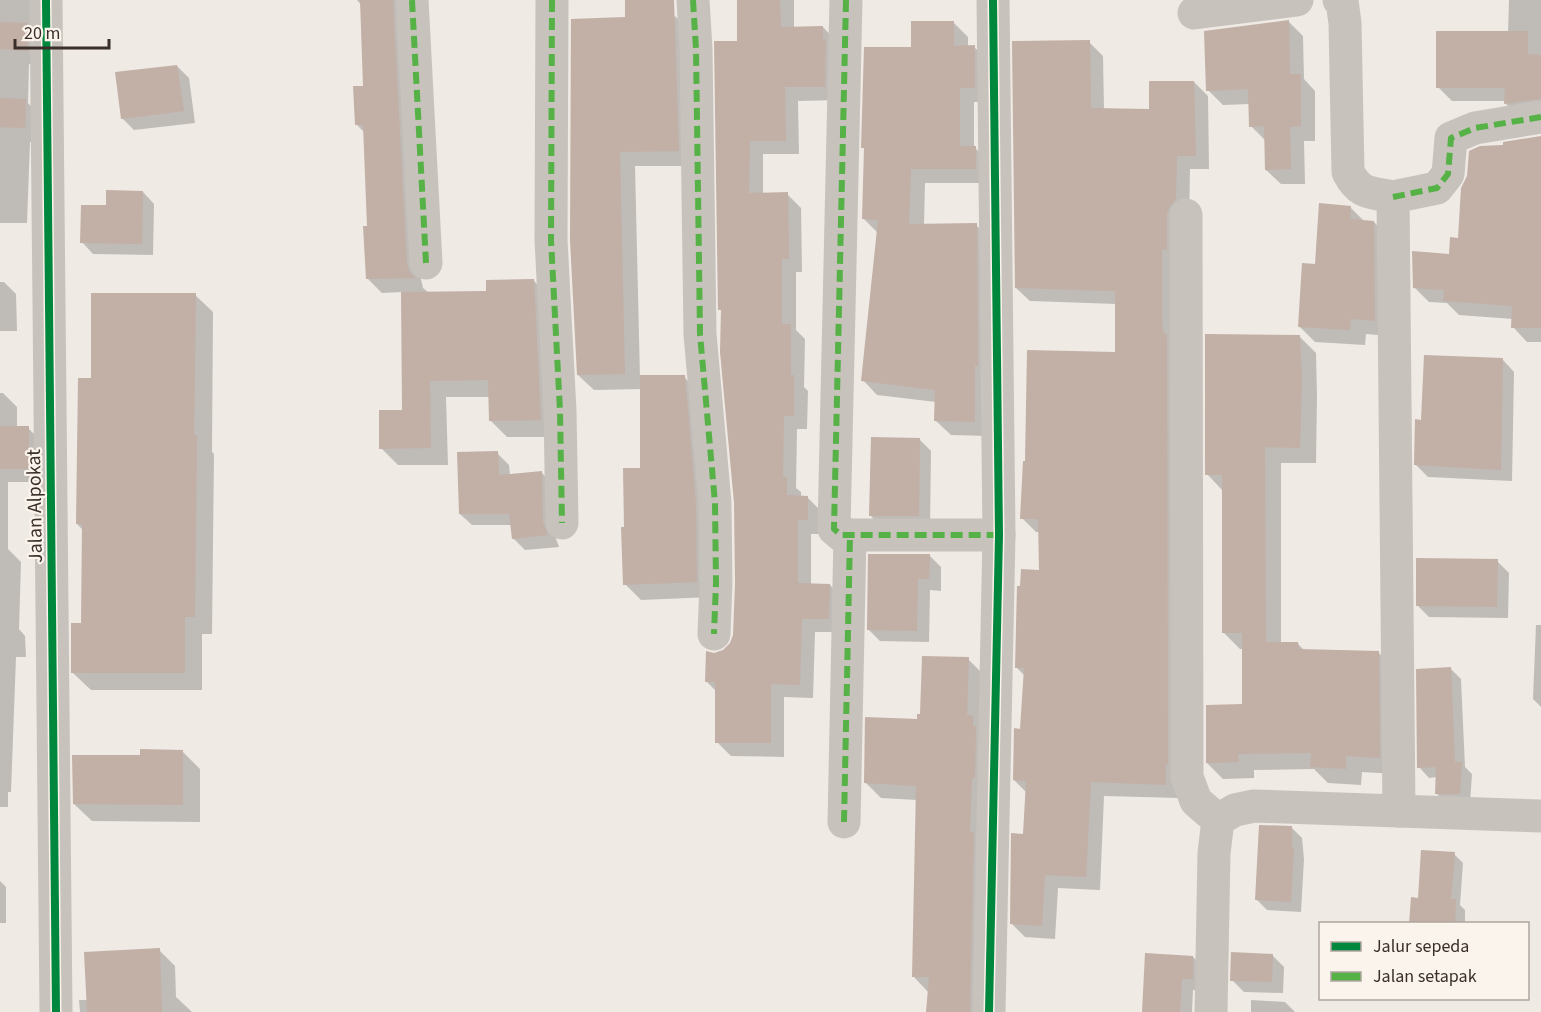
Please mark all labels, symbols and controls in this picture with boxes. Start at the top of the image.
scale bar [15,12,110,50]
text: 20 m [24,21,60,46]
street label: Jalan Alpokat [20,449,50,563]
legend [1319,922,1529,1000]
text: Jalur sepeda [1373,934,1469,959]
text: Jalan setapak [1373,964,1477,989]

